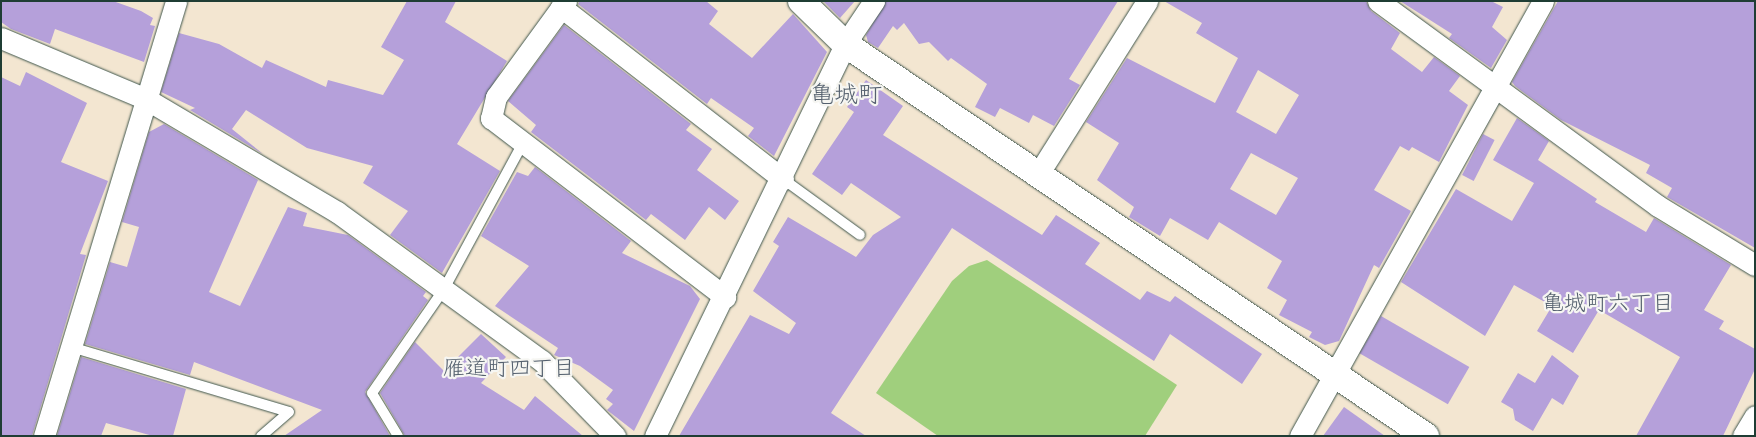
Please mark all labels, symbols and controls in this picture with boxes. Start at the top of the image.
district label: 亀城町 [810,80,882,108]
district label: 亀城町六丁目 [1542,290,1674,316]
district label: 雁道町四丁目 [443,355,575,381]

